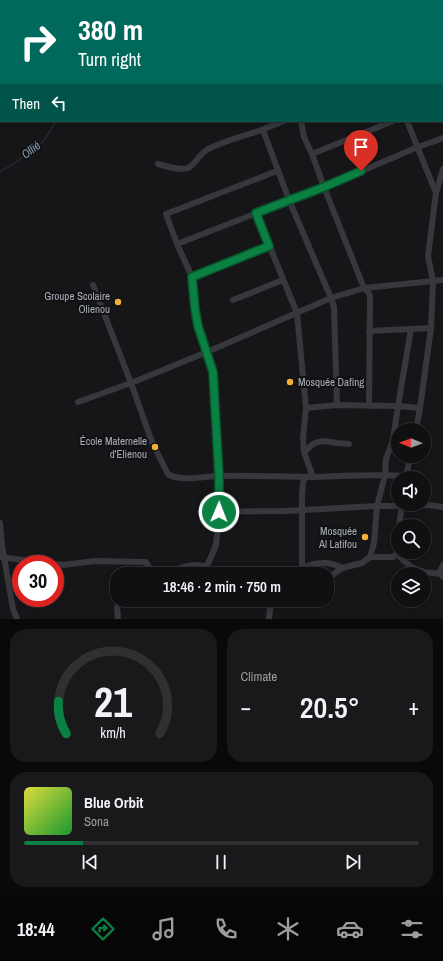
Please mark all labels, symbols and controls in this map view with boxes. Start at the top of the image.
text: 380 m [78,11,143,49]
icon: right [12,16,64,68]
text: Turn right [78,47,141,72]
icon: left [48,92,70,114]
text: Then [12,93,40,114]
pin [344,130,378,171]
icon: arrive [350,136,372,158]
water label: Ollié [18,137,44,162]
place label: Groupe Scolaire Olienou [44,289,110,316]
marker: Groupe Scolaire Olienou [113,297,123,307]
place label: Mosquée Dafing [298,375,364,389]
marker: Mosquée Dafing [285,377,295,387]
north arrow [391,423,431,463]
map controls [391,423,431,607]
place label: École Maternelle d'Elienou [80,434,147,461]
marker: École Maternelle d'Elienou [150,442,160,452]
button: sound [391,471,431,511]
position arrow [198,491,240,533]
button: search [391,519,431,559]
place label: Mosquée Al Latifou [318,524,357,551]
marker: Mosquée Al Latifou [360,532,370,542]
speed limit sign: 30 [12,555,64,607]
button: layers [391,567,431,607]
text: 18:46 · 2 min · 750 m [163,576,281,597]
text: Climate [241,668,277,685]
text: 21 [94,673,132,729]
text: 20.5° [300,687,360,727]
text: − [241,692,251,722]
text: + [408,692,419,722]
text: km/h [101,722,126,741]
text: Blue Orbit [84,792,143,813]
text: Sona [84,813,109,830]
icon: previous [79,851,101,873]
icon: pause [210,851,232,873]
icon: next [342,851,364,873]
icon: directions [89,915,117,943]
icon: music [150,915,178,943]
icon: phone [212,915,240,943]
icon: climate [274,915,302,943]
icon: car [336,915,364,943]
icon: filters [398,915,426,943]
text: 18:44 [17,917,55,942]

